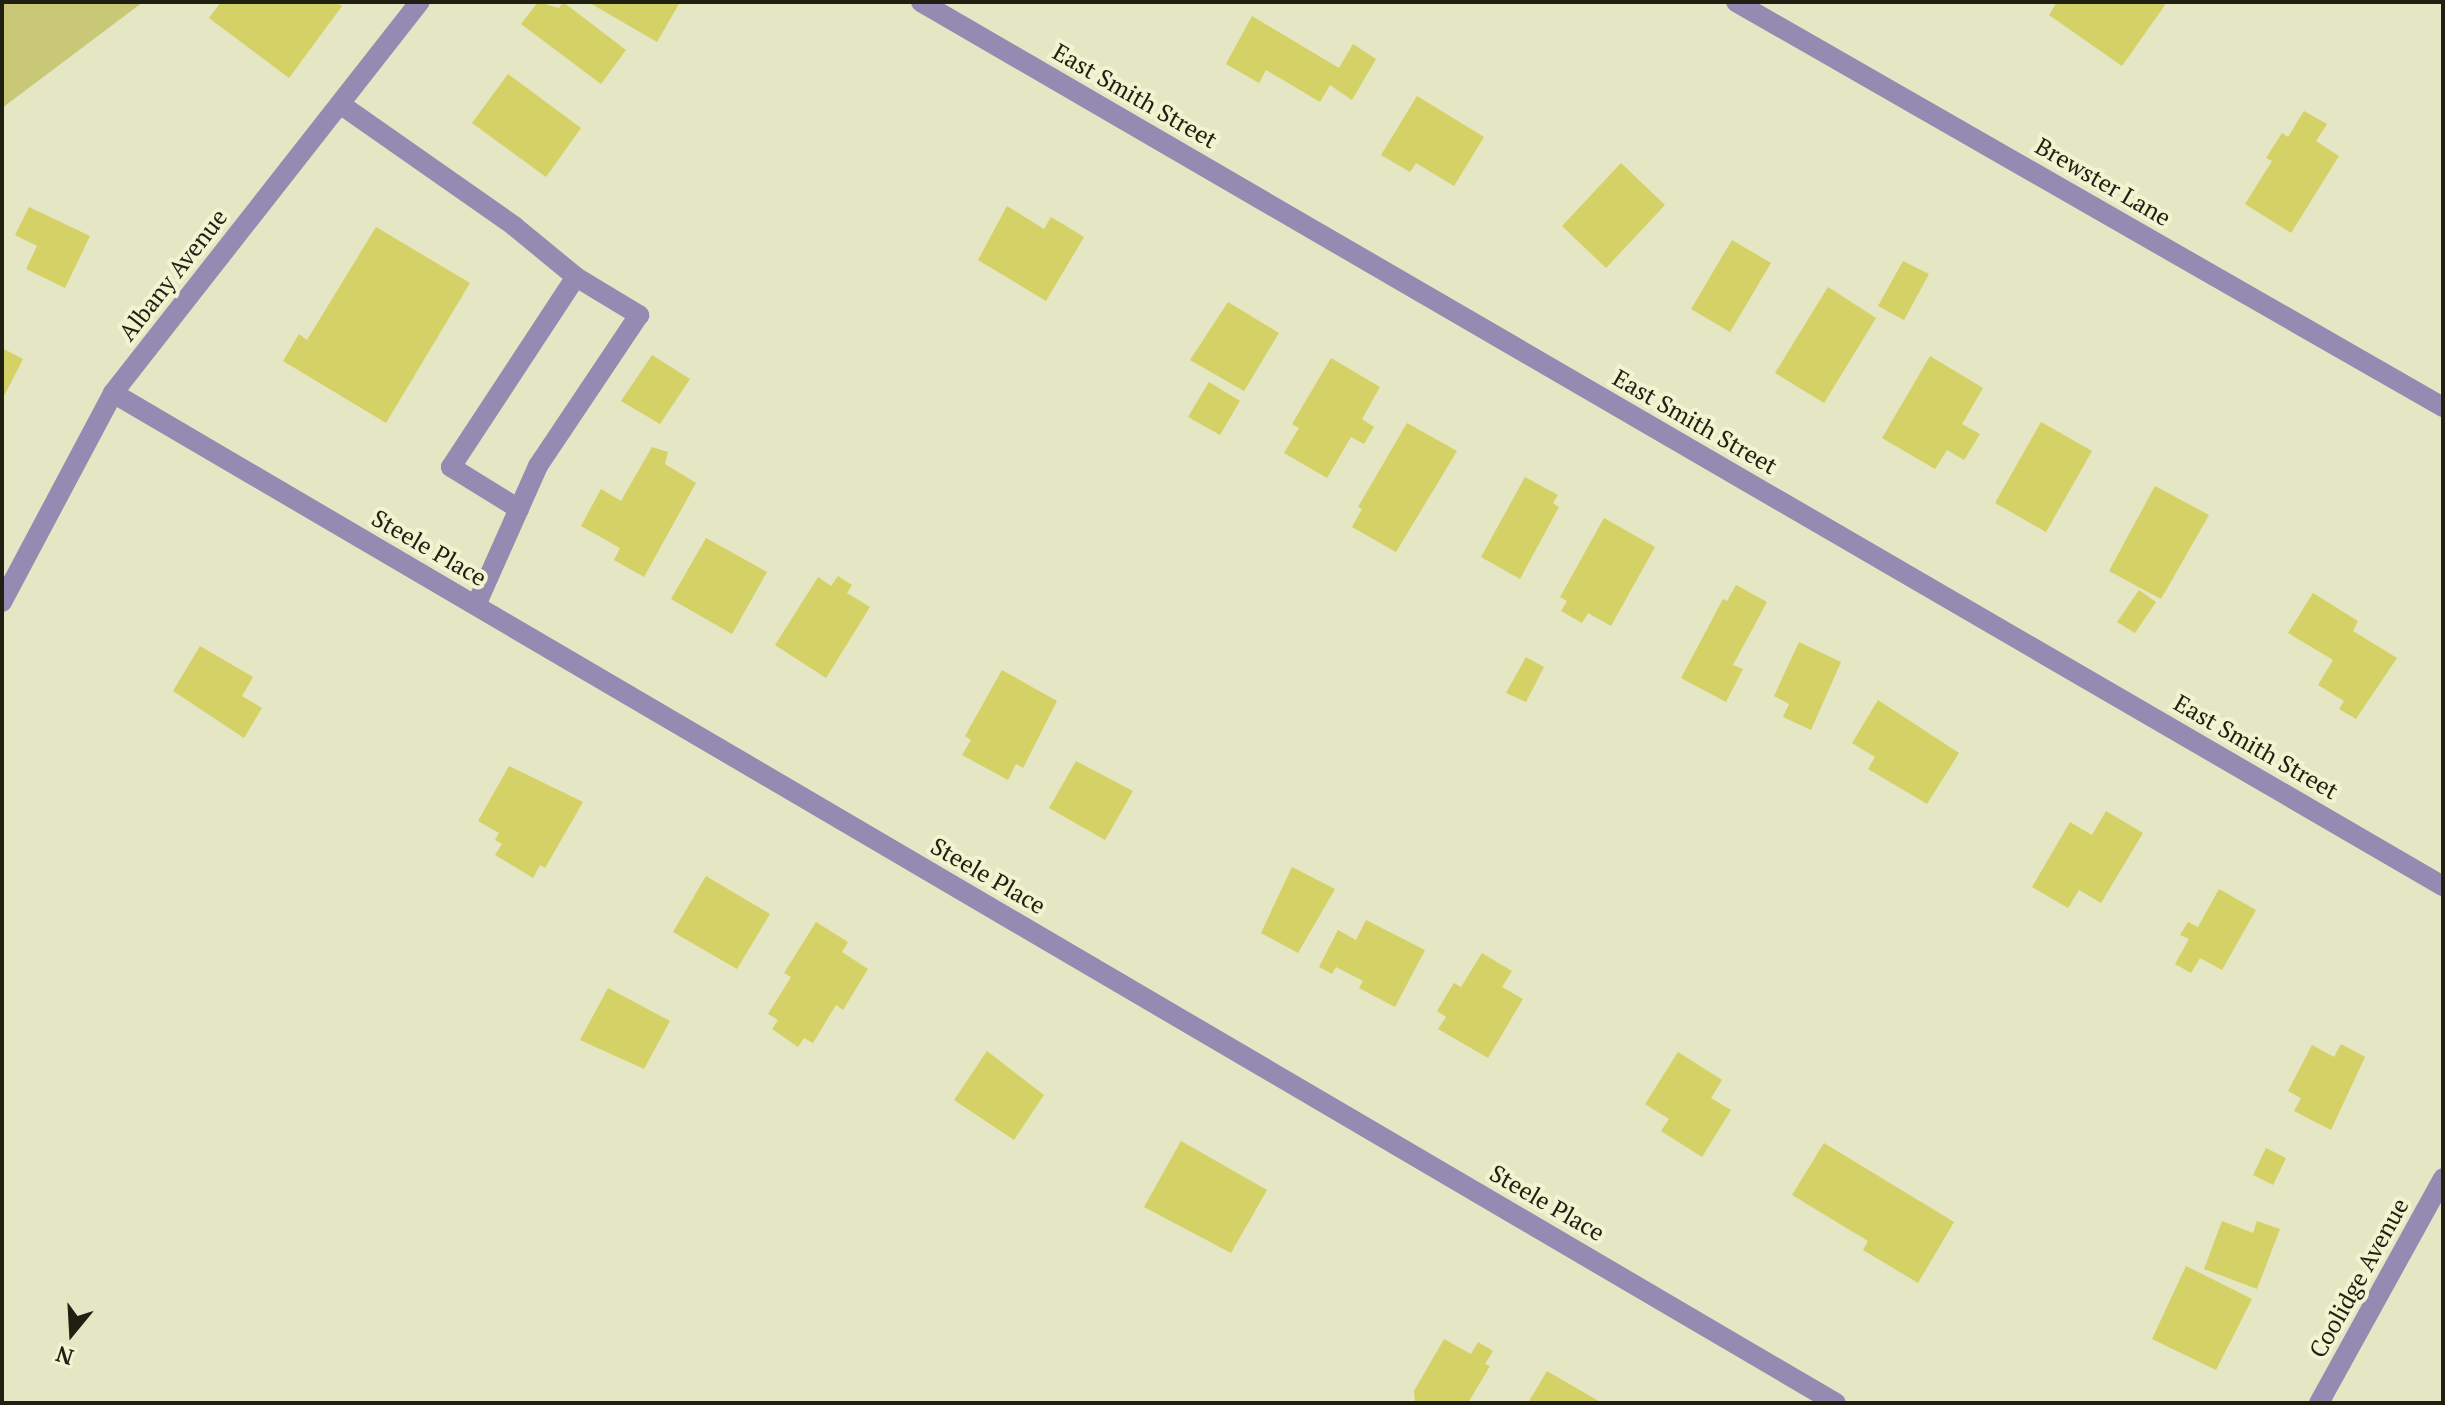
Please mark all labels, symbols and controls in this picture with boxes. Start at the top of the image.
street label: East Smith Street [1048,37,1222,155]
street label: Brewster Lane [2030,132,2176,232]
street label: Albany Avenue [113,203,233,347]
street label: East Smith Street [1608,363,1782,481]
street label: Steele Place [367,504,491,592]
street label: East Smith Street [2169,688,2343,806]
street label: Steele Place [926,832,1050,920]
street label: Steele Place [1485,1159,1609,1247]
street label: Coolidge Avenue [2303,1193,2415,1363]
north arrow [32,1293,112,1373]
text: N [52,1340,77,1373]

